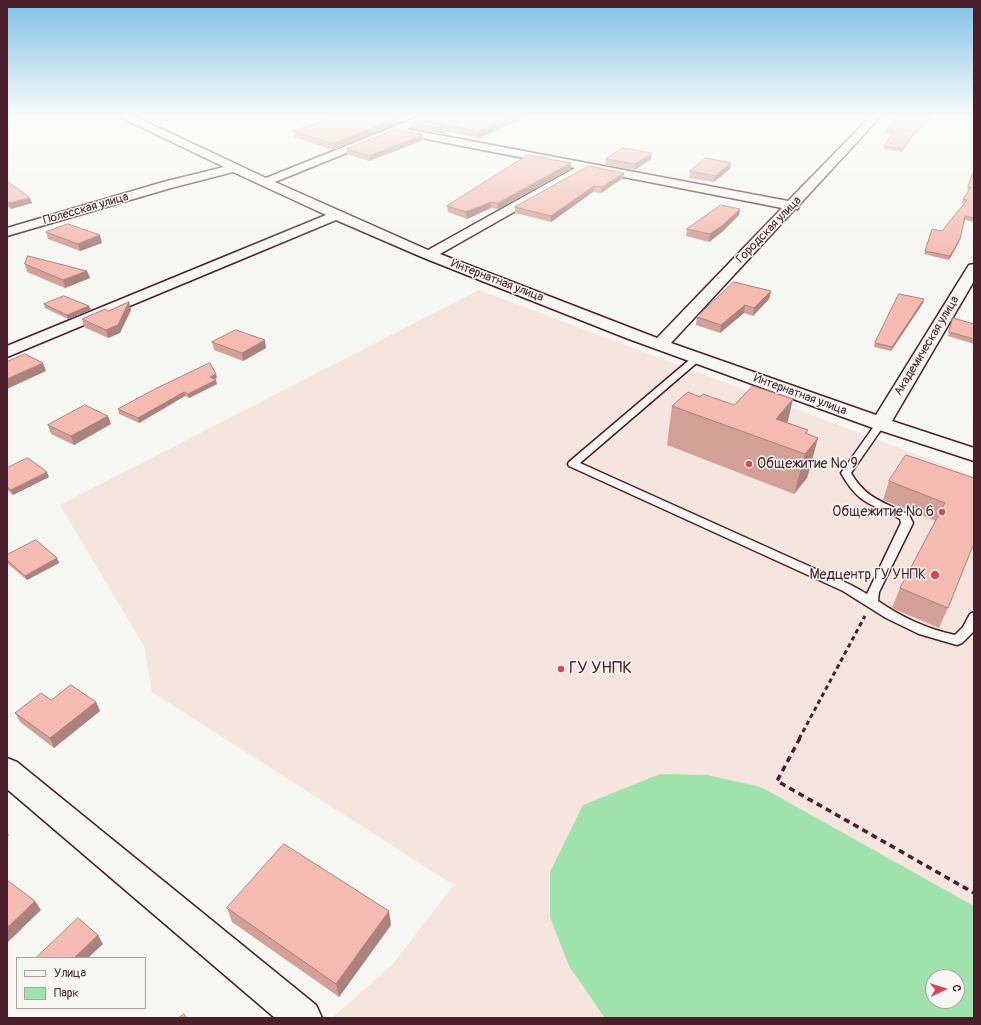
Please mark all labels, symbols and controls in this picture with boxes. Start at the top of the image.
street label: Полесская улица [42,190,130,228]
street label: Городская улица [733,194,805,266]
street label: Интернатная улица [449,257,545,305]
street label: Академическая улица [891,293,963,399]
street label: Интернатная улица [751,371,849,419]
place label: Общежитие № 9 [757,456,858,472]
marker: Общежитие № 9 [744,459,754,469]
place label: Общежитие № 6 [832,504,934,520]
marker: Общежитие № 6 [937,507,947,517]
place label: Медцентр ГУ УНПК [809,567,926,583]
marker: Медцентр ГУ УНПК [929,569,941,581]
place label: ГУ УНПК [569,659,632,679]
marker: ГУ УНПК [556,664,566,674]
legend [16,957,146,1009]
text: Улица [54,966,86,981]
north arrow [925,969,965,1009]
text: С [950,984,963,992]
text: Парк [54,986,79,1001]

